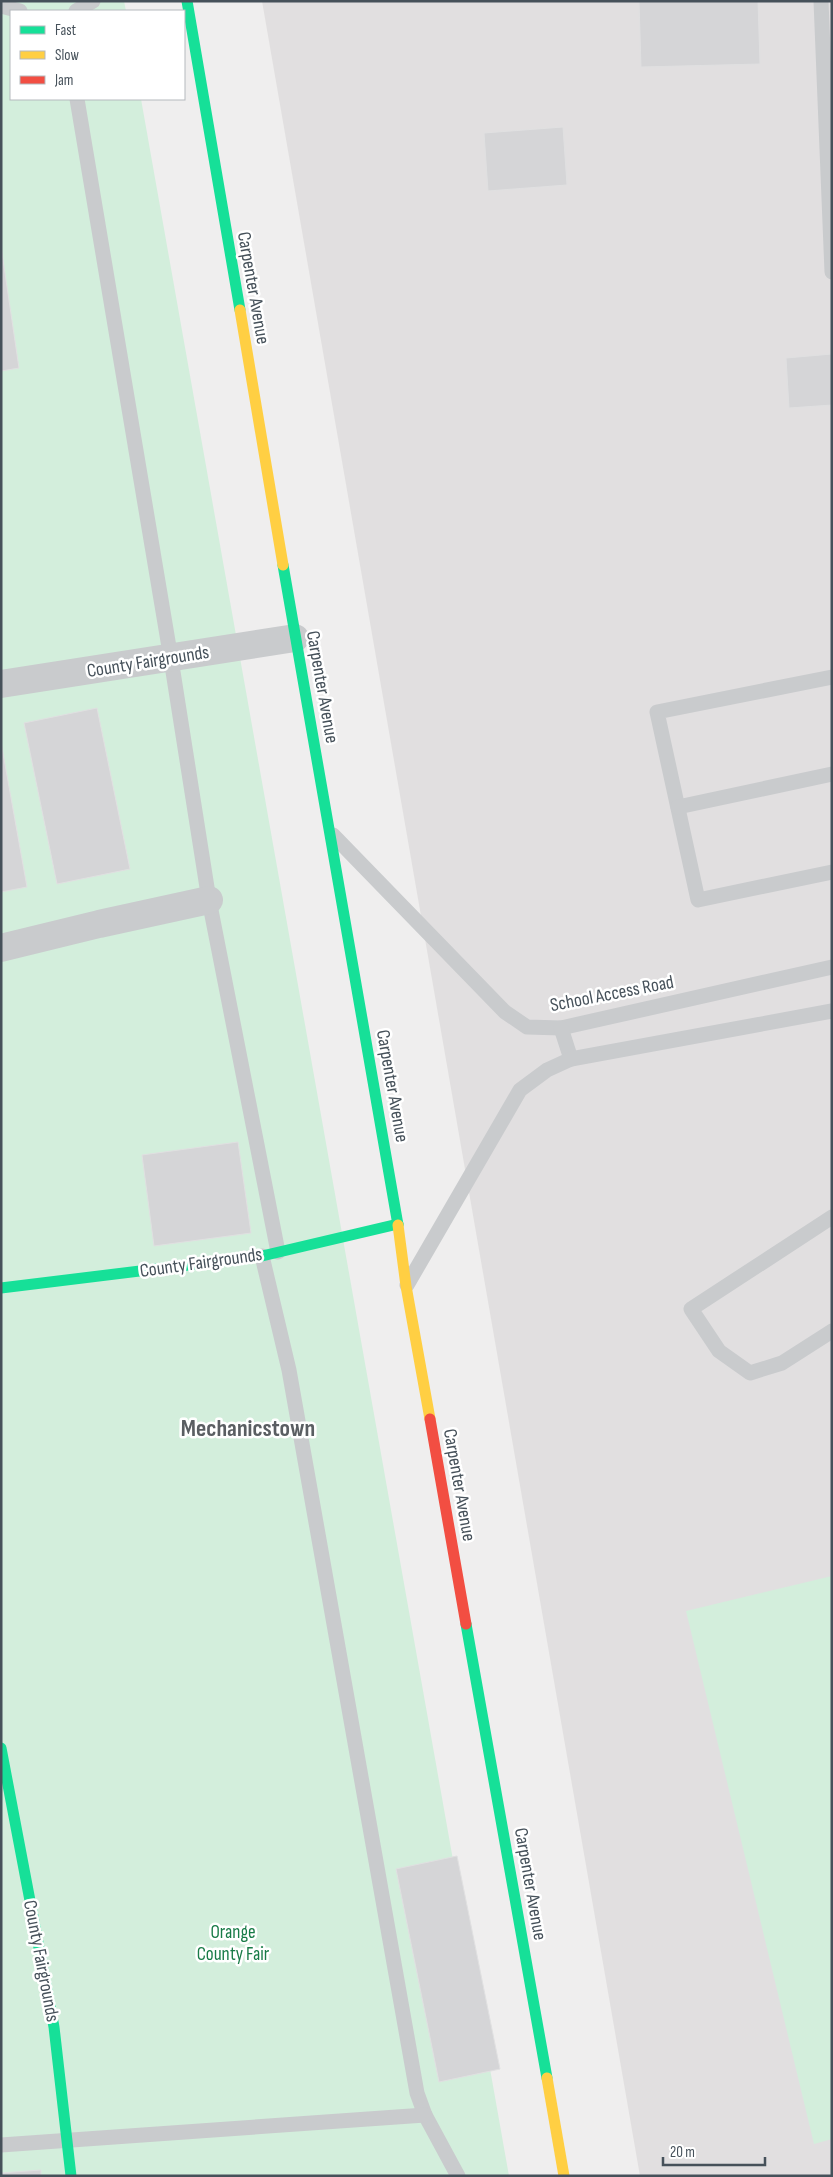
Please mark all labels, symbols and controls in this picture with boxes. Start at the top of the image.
legend [10,10,185,100]
text: Fast [55,21,77,40]
text: Slow [55,46,79,65]
text: Jam [54,71,73,90]
street label: Carpenter Avenue [232,230,274,346]
street label: Carpenter Avenue [301,629,343,745]
street label: County Fairgrounds [85,641,211,683]
street label: School Access Road [548,971,676,1017]
street label: Carpenter Avenue [371,1028,413,1144]
street label: County Fairgrounds [138,1243,264,1283]
district label: Mechanicstown [181,1414,315,1443]
street label: Carpenter Avenue [438,1427,480,1543]
street label: Carpenter Avenue [509,1826,551,1942]
street label: County Fairgrounds [18,1898,64,2024]
park label: Orange County Fair [197,1921,270,1966]
scale bar [663,2134,766,2166]
text: 20 m [670,2143,695,2162]

